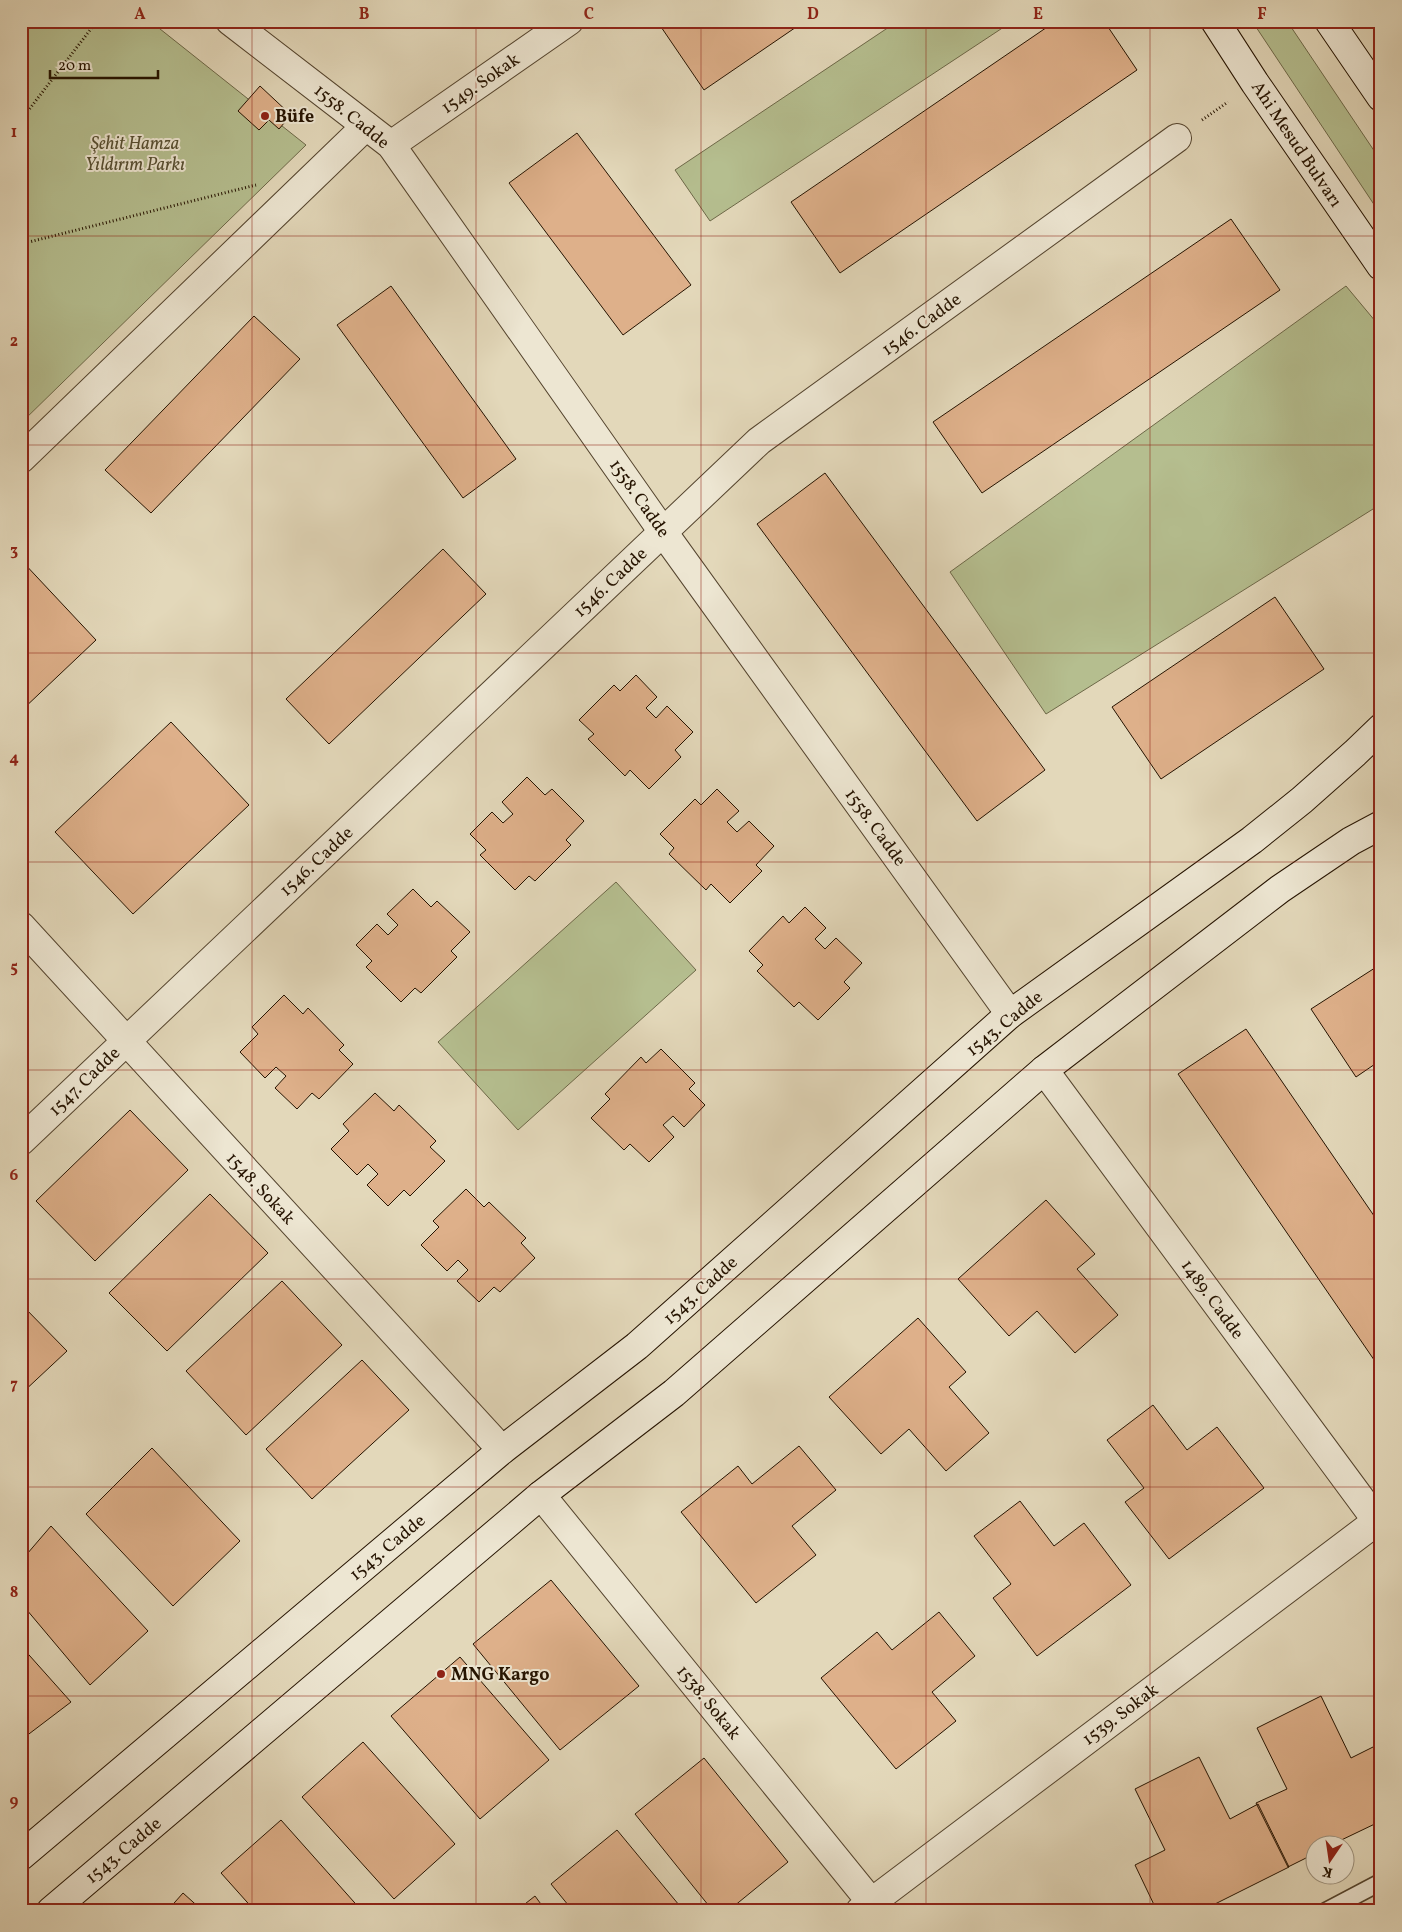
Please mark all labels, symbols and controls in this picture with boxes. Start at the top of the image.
text: A [134,4,146,26]
text: B [359,4,370,26]
text: C [584,4,594,26]
text: D [807,4,819,26]
text: E [1033,4,1043,26]
text: F [1257,4,1267,26]
scale bar [50,48,158,80]
street label: 1549. Sokak [436,48,525,121]
text: 20 m [58,56,91,77]
street label: Ahi Mesud Bulvarı [1244,77,1347,213]
street label: 1558. Cadde [308,79,394,155]
place label: Büfe [275,105,314,130]
marker: Büfe [259,110,271,122]
text: 1 [11,122,17,144]
park label: Şehit Hamza Yıldırım Parkı [85,132,185,178]
street label: 1546. Cadde [877,288,967,363]
text: 2 [10,331,18,353]
street label: 1558. Cadde [602,454,675,543]
text: 3 [10,540,18,562]
street label: 1546. Cadde [569,542,653,624]
text: 4 [9,748,19,770]
street label: 1558. Cadde [838,784,912,872]
street label: 1546. Cadde [275,821,359,903]
text: 5 [10,957,18,979]
street label: 1543. Cadde [961,985,1049,1063]
street label: 1547. Cadde [44,1042,126,1123]
street label: 1548. Sokak [220,1147,300,1231]
text: 6 [10,1165,19,1187]
street label: 1543. Cadde [658,1251,744,1331]
street label: 1489. Cadde [1174,1255,1249,1345]
text: 7 [10,1374,18,1396]
street label: 1543. Cadde [345,1509,431,1587]
text: 8 [10,1582,18,1604]
street label: 1538. Sokak [670,1660,746,1746]
place label: MNG Kargo [451,1663,550,1688]
marker: MNG Kargo [435,1668,447,1680]
street label: 1539. Sokak [1078,1678,1164,1752]
text: 9 [10,1791,19,1813]
street label: 1543. Cadde [81,1812,167,1890]
north arrow [1304,1834,1354,1884]
text: K [1320,1861,1334,1882]

